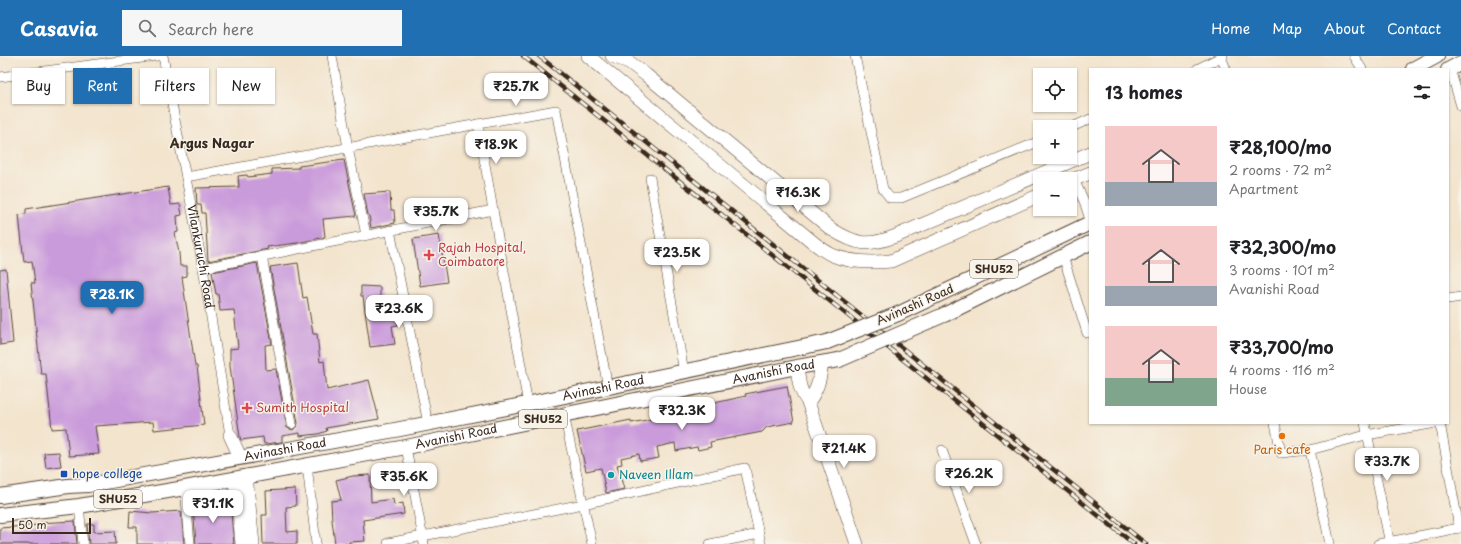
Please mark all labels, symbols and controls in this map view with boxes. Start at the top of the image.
search box [122,10,402,46]
text: Casavia [20,14,98,42]
icon: search [136,17,158,39]
text: Search here [168,17,254,40]
text: Home [1211,18,1250,39]
text: Map [1272,18,1302,39]
text: About [1324,18,1365,39]
text: Contact [1387,18,1441,39]
chip: Buy [12,68,65,104]
chip: Rent [73,68,132,104]
chip: Filters [140,68,209,104]
chip: New [217,68,275,104]
map controls [1033,68,1077,216]
button: locate [1033,68,1077,112]
pin: ₹25.7K [483,73,549,107]
text: ₹25.7K [493,76,539,95]
text: 13 homes [1105,79,1182,105]
icon: filters [1411,81,1433,103]
button: + [1033,120,1077,164]
pin: ₹18.9K [463,131,529,165]
district label: Argus Nagar [169,133,254,152]
text: ₹18.9K [474,134,518,153]
text: ₹28,100/mo [1229,134,1331,160]
icon: home [1137,142,1185,190]
text: 2 rooms · 72 m² [1229,160,1332,179]
button: − [1033,172,1077,216]
pin: ₹16.3K [765,179,831,213]
text: Apartment [1229,179,1298,198]
text: ₹16.3K [775,182,821,201]
pin: ₹35.7K [403,198,469,232]
text: ₹35.7K [413,201,459,220]
street label: Vilankuruchi Road [183,203,219,310]
text: ₹32,300/mo [1229,234,1336,260]
place label: Rajah Hospital, Coimbatore [438,238,526,270]
pin: ₹23.5K [644,239,710,273]
text: ₹23.5K [653,242,701,261]
icon: home [1137,242,1185,290]
marker: Rajah Hospital, Coimbatore [423,249,435,261]
road number: SHU52 [970,260,1018,278]
text: 3 rooms · 101 m² [1229,260,1335,279]
street label: Avinashi Road [873,279,956,329]
text: Avanishi Road [1229,279,1320,298]
pin: ₹28.1K [79,281,145,315]
text: ₹28.1K [90,284,134,303]
pin: ₹23.6K [366,295,432,329]
text: ₹23.6K [375,298,423,317]
text: ₹33,700/mo [1229,334,1334,360]
icon: home [1137,342,1185,390]
street label: Avanishi Road [731,354,816,388]
text: 4 rooms · 116 m² [1229,360,1335,379]
street label: Avinashi Road [560,370,646,404]
text: House [1229,379,1267,398]
pin: ₹32.3K [649,397,715,431]
place label: Sumith Hospital [256,398,349,416]
text: ₹32.3K [658,400,706,419]
marker: Sumith Hospital [241,402,253,414]
road number: SHU52 [519,410,567,428]
street label: Avanishi Road [413,419,499,453]
marker: Paris cafe [1277,431,1287,441]
street label: Avinashi Road [242,432,328,465]
pin: ₹21.4K [811,435,877,469]
text: ₹21.4K [822,438,866,457]
place label: Paris cafe [1253,440,1311,458]
pin: ₹33.7K [1354,448,1420,482]
text: ₹33.7K [1364,451,1410,470]
pin: ₹26.2K [936,460,1002,494]
pin: ₹35.6K [371,463,437,497]
text: ₹26.2K [945,463,993,482]
place label: hope college [72,464,143,482]
place label: Naveen Illam [619,465,693,483]
text: ₹35.6K [380,466,428,485]
marker: hope college [59,469,69,479]
marker: Naveen Illam [606,470,616,480]
road number: SHU52 [94,490,142,508]
pin: ₹31.1K [180,490,246,524]
text: ₹31.1K [192,493,234,512]
scale bar [12,516,91,535]
text: 50 m [18,516,47,533]

